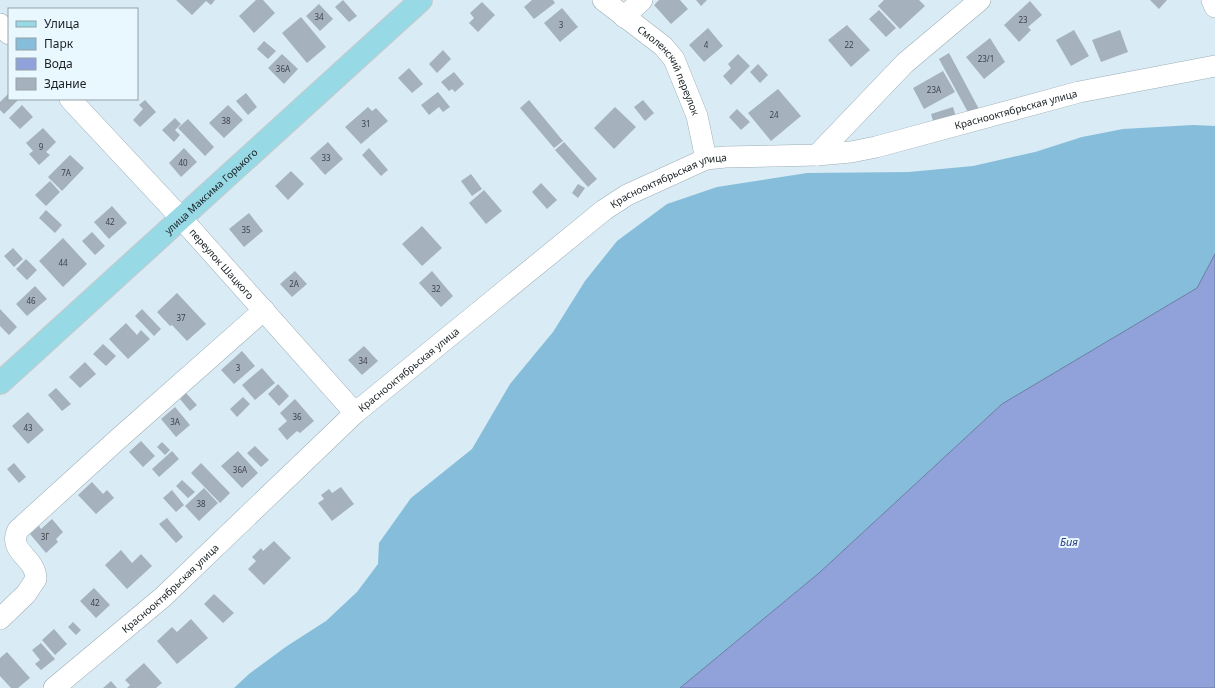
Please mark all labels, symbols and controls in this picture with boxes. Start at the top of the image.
legend [8,8,138,100]
house number: 34 [314,11,324,22]
house number: 23 [1018,14,1028,25]
text: Улица [44,15,79,32]
house number: 3 [559,19,564,30]
street label: Смоленский переулок [635,22,703,118]
text: Парк [44,35,74,52]
house number: 4 [704,39,709,50]
house number: 22 [844,39,854,50]
house number: 23/1 [978,53,994,64]
text: Вода [44,55,73,72]
house number: 36А [276,63,291,74]
text: Здание [44,75,87,92]
house number: 23А [927,84,942,95]
street label: Краснооктябрьская улица [953,86,1079,132]
house number: 24 [769,109,779,120]
house number: 38 [221,115,231,126]
house number: 31 [361,118,371,129]
house number: 9 [39,141,44,152]
street label: улица Максима Горького [161,145,260,237]
street label: Краснооктябрьская улица [607,150,727,211]
house number: 33 [321,152,331,163]
house number: 40 [178,157,188,168]
house number: 7А [61,167,72,178]
house number: 42 [105,216,115,227]
house number: 35 [241,224,251,235]
street label: переулок Шацкого [186,225,257,302]
house number: 44 [58,257,68,268]
house number: 2А [289,278,300,289]
house number: 32 [431,283,441,294]
house number: 46 [26,295,36,306]
house number: 37 [176,312,186,323]
street label: Краснооктябрьская улица [355,324,462,415]
house number: 34 [358,355,368,366]
house number: 3 [236,362,241,373]
house number: 36 [292,411,302,422]
house number: 3А [170,416,181,427]
house number: 43 [23,422,33,433]
house number: 36А [233,464,248,475]
house number: 38 [196,498,206,509]
house number: 3Г [41,531,49,542]
water label: Бия [1060,534,1078,549]
street label: Краснооктябрьская улица [118,541,221,636]
house number: 42 [90,597,100,608]

